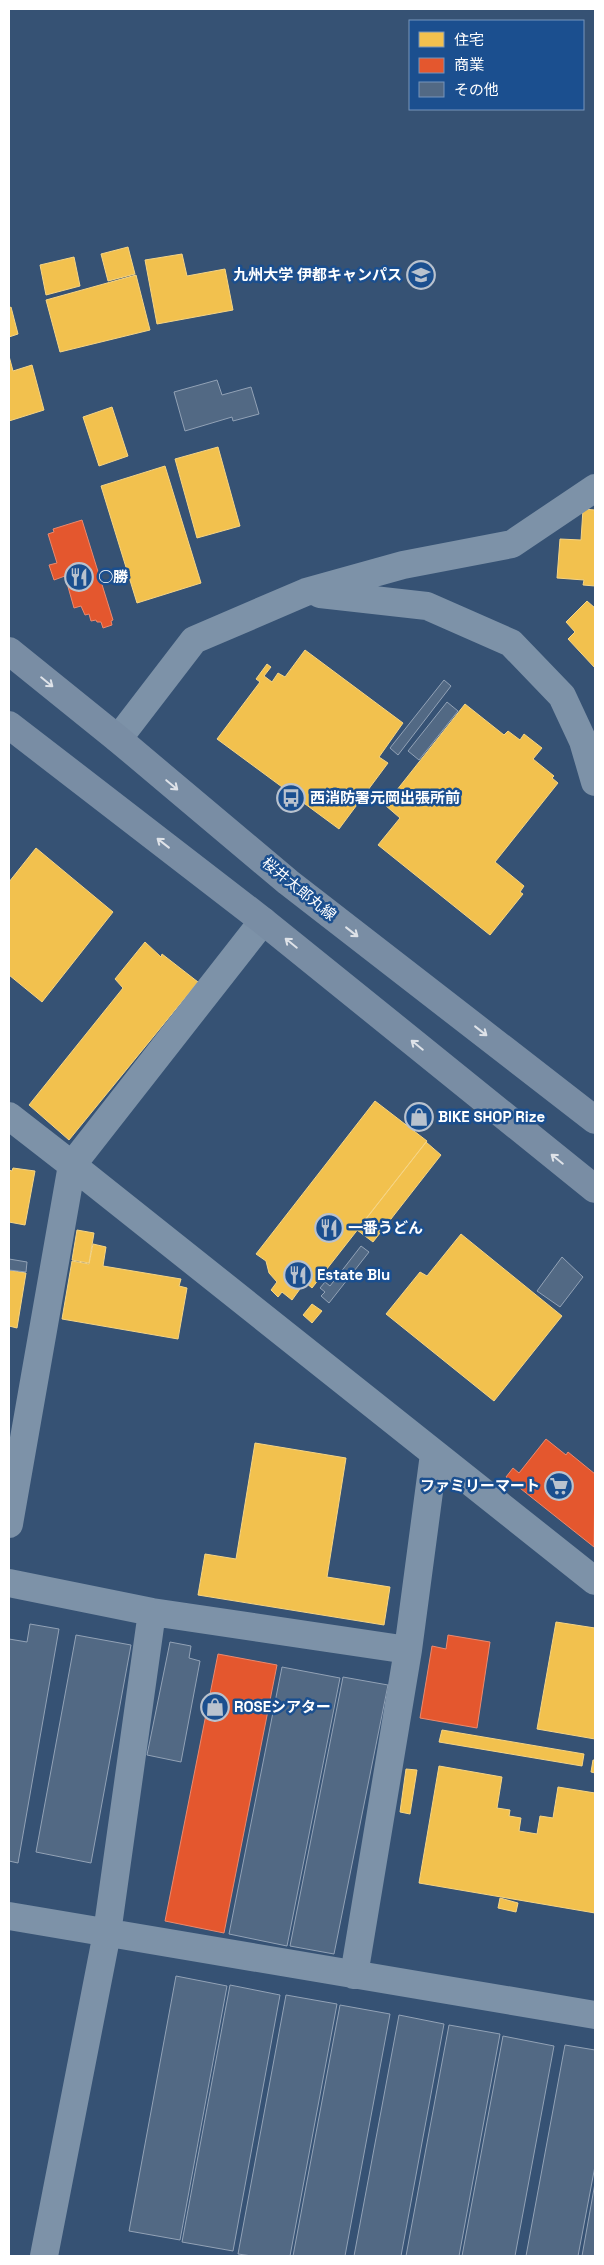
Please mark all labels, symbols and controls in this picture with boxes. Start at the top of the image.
legend [409,20,584,110]
text: 住宅 [454,30,484,49]
text: 商業 [454,55,484,74]
text: その他 [454,80,499,99]
school or university icon: 九州大学 伊都キャンパス [406,260,436,290]
place label: 九州大学 伊都キャンパス [233,265,402,284]
restaurant icon: ○勝 [64,562,94,592]
place label: ○勝 [98,567,128,586]
one-way arrow [40,676,53,687]
one-way arrow [166,779,179,790]
bus stop icon: 西消防署元岡出張所前 [276,783,306,813]
place label: 西消防署元岡出張所前 [310,788,460,807]
one-way arrow [157,838,170,849]
street label: 桜井太郎丸線 [258,853,340,924]
one-way arrow [345,926,358,937]
one-way arrow [285,938,298,949]
one-way arrow [474,1026,487,1037]
one-way arrow [411,1040,424,1051]
shop icon: BIKE SHOP Rize [404,1102,434,1132]
place label: BIKE SHOP Rize [438,1107,545,1126]
one-way arrow [551,1153,564,1164]
restaurant icon: 一番うどん [314,1213,344,1243]
place label: 一番うどん [348,1218,423,1237]
restaurant icon: Estate Blu [283,1260,313,1290]
place label: Estate Blu [317,1265,390,1284]
supermarket icon: ファミリーマート [544,1471,574,1501]
place label: ファミリーマート [420,1476,540,1495]
shop icon: ROSEシアター [200,1692,230,1722]
place label: ROSEシアター [234,1697,331,1716]

